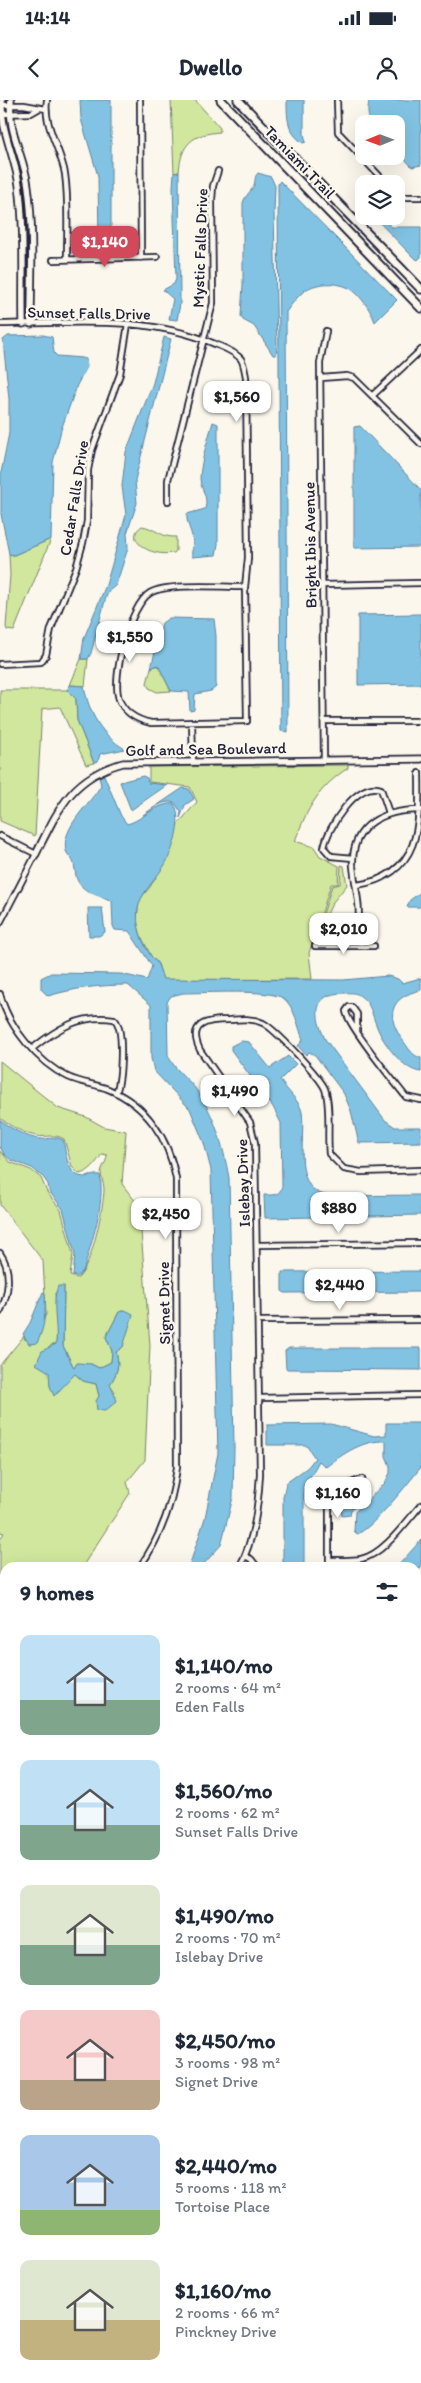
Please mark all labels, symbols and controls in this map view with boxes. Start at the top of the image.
text: 14:14 [25,6,70,29]
icon: back [20,54,48,82]
text: Dwello [179,54,242,81]
icon: person [373,54,401,82]
north arrow [355,115,405,165]
map controls [355,115,405,225]
street label: Tamiami Trail [261,122,340,203]
button: layers [355,175,405,225]
street label: Mystic Falls Drive [188,188,212,308]
pin: $1,140 [64,226,146,268]
text: $1,140 [82,232,128,251]
street label: Sunset Falls Drive [27,302,151,324]
pin: $1,560 [196,380,278,423]
text: $1,560 [214,387,260,406]
street label: Cedar Falls Drive [55,439,93,557]
street label: Bright Ibis Avenue [299,482,321,608]
pin: $1,550 [89,620,171,663]
text: $1,550 [107,627,153,646]
street label: Golf and Sea Boulevard [125,738,287,760]
pin: $2,010 [303,912,385,955]
text: $2,010 [320,919,368,938]
pin: $1,490 [194,1074,276,1117]
text: $1,490 [211,1081,259,1100]
street label: Islebay Drive [232,1139,254,1227]
pin: $880 [309,1192,369,1234]
pin: $2,450 [125,1198,207,1240]
text: $880 [321,1198,357,1217]
text: $2,450 [142,1204,190,1223]
street label: Signet Drive [154,1261,174,1345]
pin: $2,440 [299,1268,381,1311]
text: $2,440 [315,1275,365,1294]
pin: $1,160 [297,1476,379,1519]
text: $1,160 [315,1483,361,1502]
icon: filters [373,1578,401,1606]
text: 9 homes [20,1580,94,1605]
text: $1,140/mo [175,1653,273,1678]
icon: home [60,1655,120,1715]
text: 2 rooms · 64 m² [175,1678,281,1697]
text: Eden Falls [175,1697,245,1716]
text: $1,560/mo [175,1778,273,1803]
icon: home [60,1780,120,1840]
text: 2 rooms · 62 m² [175,1803,280,1822]
text: Sunset Falls Drive [175,1822,298,1841]
text: $1,490/mo [175,1903,274,1928]
icon: home [60,1905,120,1965]
text: 2 rooms · 70 m² [175,1928,281,1947]
text: Islebay Drive [175,1947,263,1966]
text: $2,450/mo [175,2028,275,2053]
icon: home [60,2030,120,2090]
text: 3 rooms · 98 m² [175,2053,280,2072]
text: Signet Drive [175,2072,258,2091]
text: $2,440/mo [175,2153,277,2178]
icon: home [60,2155,120,2215]
text: 5 rooms · 118 m² [175,2178,286,2197]
text: Tortoise Place [175,2197,270,2216]
text: $1,160/mo [175,2278,271,2303]
icon: home [60,2280,120,2340]
text: 2 rooms · 66 m² [175,2303,280,2322]
text: Pinckney Drive [175,2322,277,2341]

